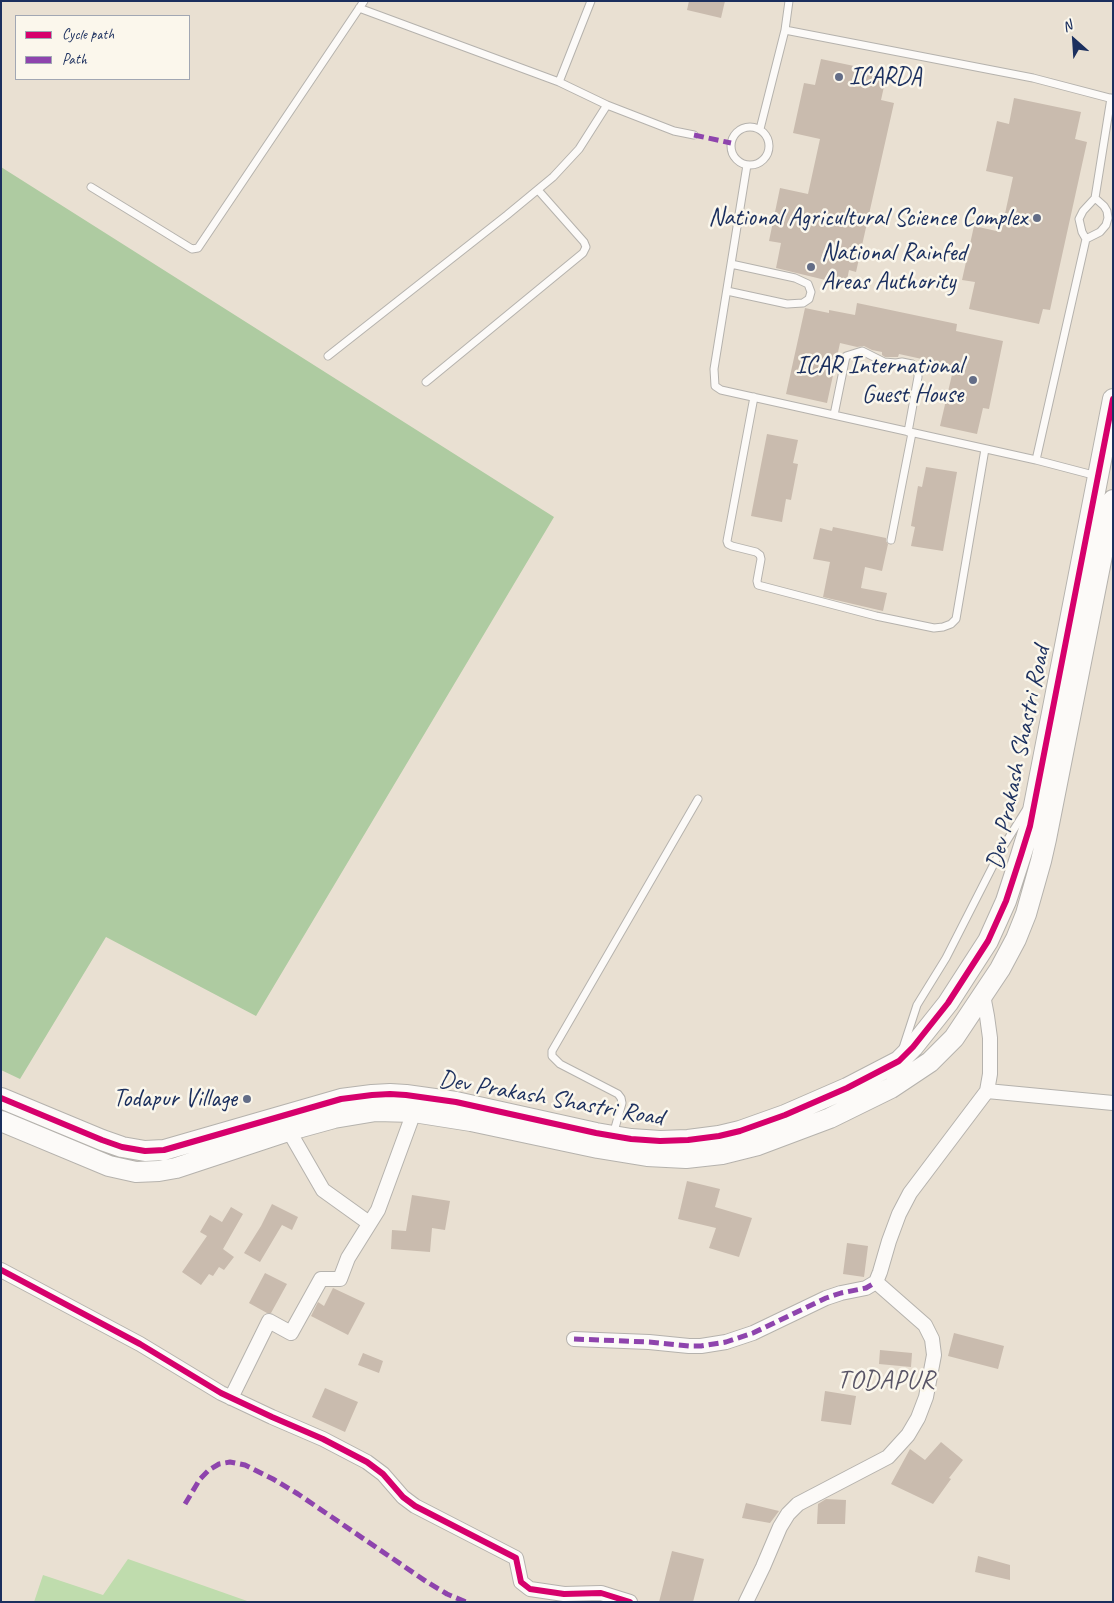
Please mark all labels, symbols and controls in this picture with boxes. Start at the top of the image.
legend [15,15,190,80]
north arrow [1049,15,1099,65]
text: N [1060,17,1075,36]
text: Cycle path [62,25,114,44]
text: Path [62,50,87,69]
place label: ICARDA [849,62,922,92]
marker: ICARDA [833,71,845,83]
place label: National Agricultural Science Complex [708,203,1027,233]
marker: National Agricultural Science Complex [1031,212,1043,224]
place label: National Rainfed Areas Authority [821,238,966,297]
marker: National Rainfed Areas Authority [805,261,817,273]
place label: ICAR International Guest House [795,351,963,410]
marker: ICAR International Guest House [967,374,979,386]
street label: Dev Prakash Shastri Road [981,644,1057,872]
street label: Dev Prakash Shastri Road [436,1064,666,1134]
place label: Todapur Village [113,1084,237,1114]
marker: Todapur Village [241,1093,253,1105]
district label: TODAPUR [836,1365,936,1397]

